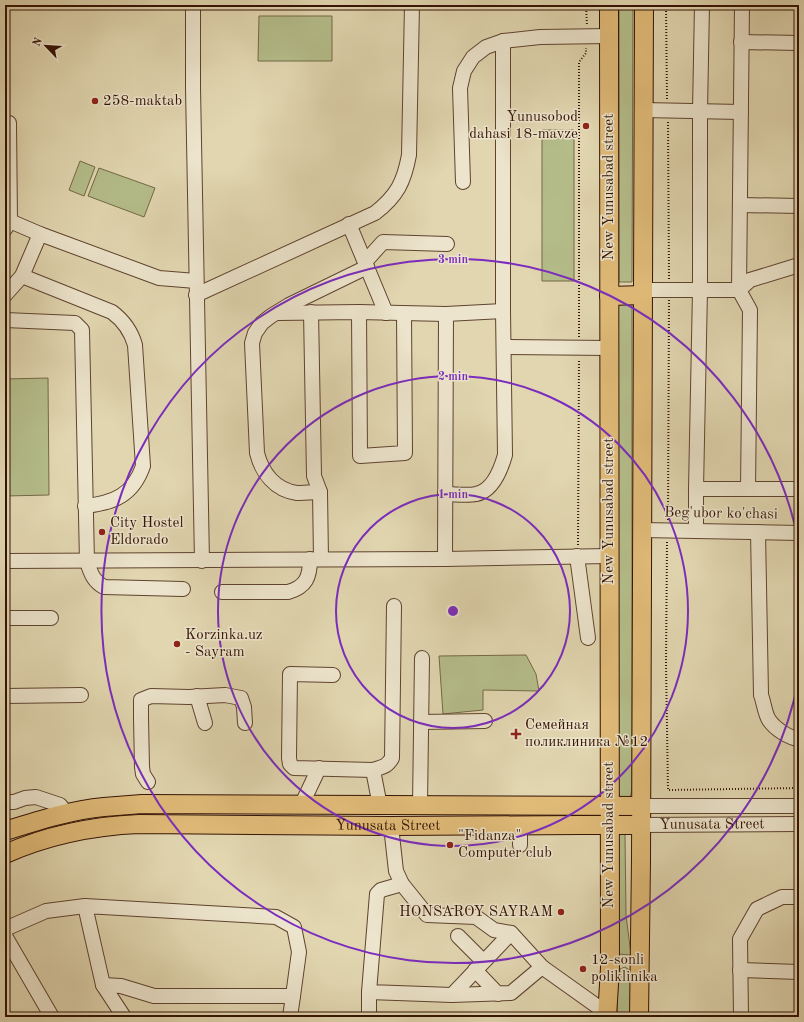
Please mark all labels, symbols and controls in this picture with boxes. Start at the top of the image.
north arrow [26,26,66,66]
text: N [32,36,45,49]
place label: 258-maktab [103,94,182,109]
marker: 258-maktab [90,96,100,106]
place label: Yunusobod dahasi 18-mavze [469,110,578,142]
street label: New Yunusabad street [602,114,617,260]
marker: Yunusobod dahasi 18-mavze [581,121,591,131]
text: 3 min [438,254,468,266]
text: 2 min [438,371,468,383]
street label: New Yunusabad street [602,438,617,584]
text: 1 min [438,489,468,501]
street label: Beg'ubor ko'chasi [664,506,778,522]
place label: City Hostel Eldorado [110,516,183,548]
marker: City Hostel Eldorado [97,527,107,537]
centre of rings [446,604,460,618]
place label: Korzinka.uz - Sayram [185,628,263,660]
marker: Korzinka.uz - Sayram [172,639,182,649]
place label: Семейная поликлиника №12 [525,718,648,750]
marker: Семейная поликлиника №12 [510,728,522,740]
street label: New Yunusabad street [602,762,617,908]
street label: Yunusata Street [659,817,765,832]
street label: Yunusata Street [335,818,441,834]
place label: "Fidanza" Computer club [458,829,552,861]
marker: "Fidanza" Computer club [445,840,455,850]
place label: HONSAROY SAYRAM [399,905,553,920]
marker: HONSAROY SAYRAM [556,907,566,917]
place label: 12-sonli poliklinika [591,953,658,985]
marker: 12-sonli poliklinika [578,964,588,974]

